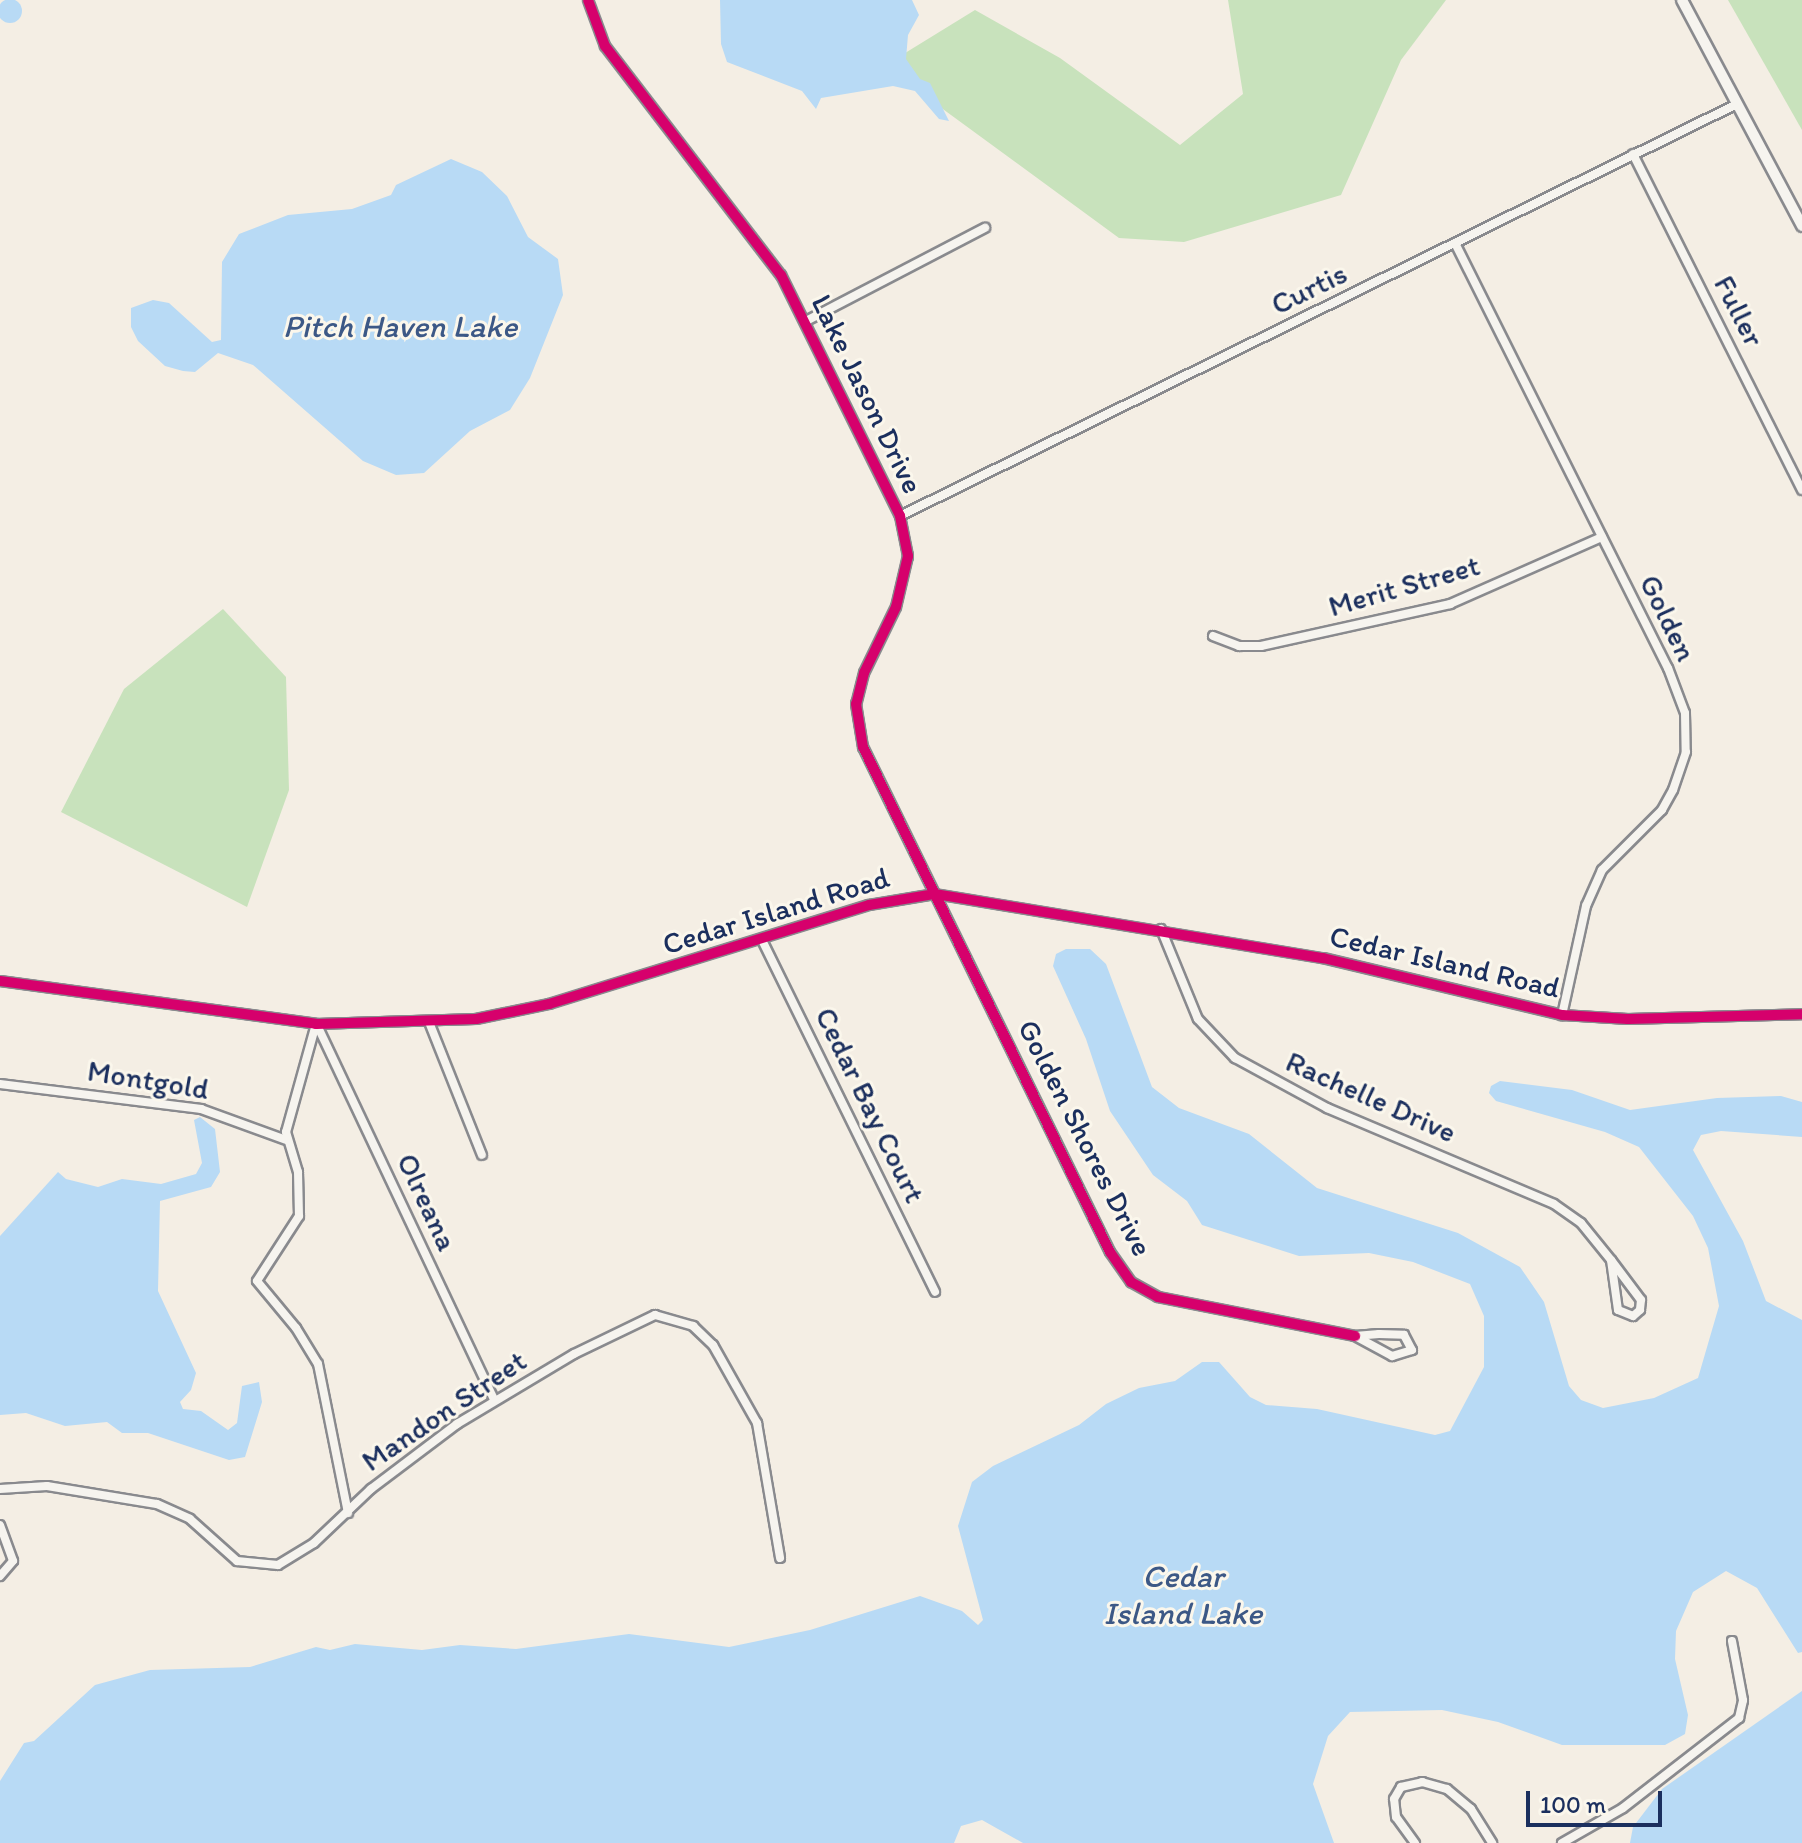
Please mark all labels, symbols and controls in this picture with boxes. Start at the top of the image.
street label: Curtis [1265,255,1353,323]
street label: Fuller [1706,269,1772,353]
street label: Lake Jason Drive [804,289,930,499]
water label: Pitch Haven Lake [283,307,517,345]
street label: Merit Street [1325,547,1483,625]
street label: Golden [1632,569,1704,667]
street label: Cedar Island Road [658,859,894,963]
street label: Cedar Island Road [1326,918,1564,1006]
street label: Cedar Bay Court [807,1002,933,1208]
street label: Golden Shores Drive [1010,1014,1160,1262]
street label: Rachelle Drive [1280,1043,1462,1151]
street label: Montgold [85,1053,211,1107]
street label: Olreana [389,1148,465,1256]
street label: Mandon Street [355,1343,533,1479]
water label: Cedar Island Lake [1103,1558,1263,1633]
scale bar [1530,1775,1666,1825]
text: 100 m [1540,1790,1606,1819]

